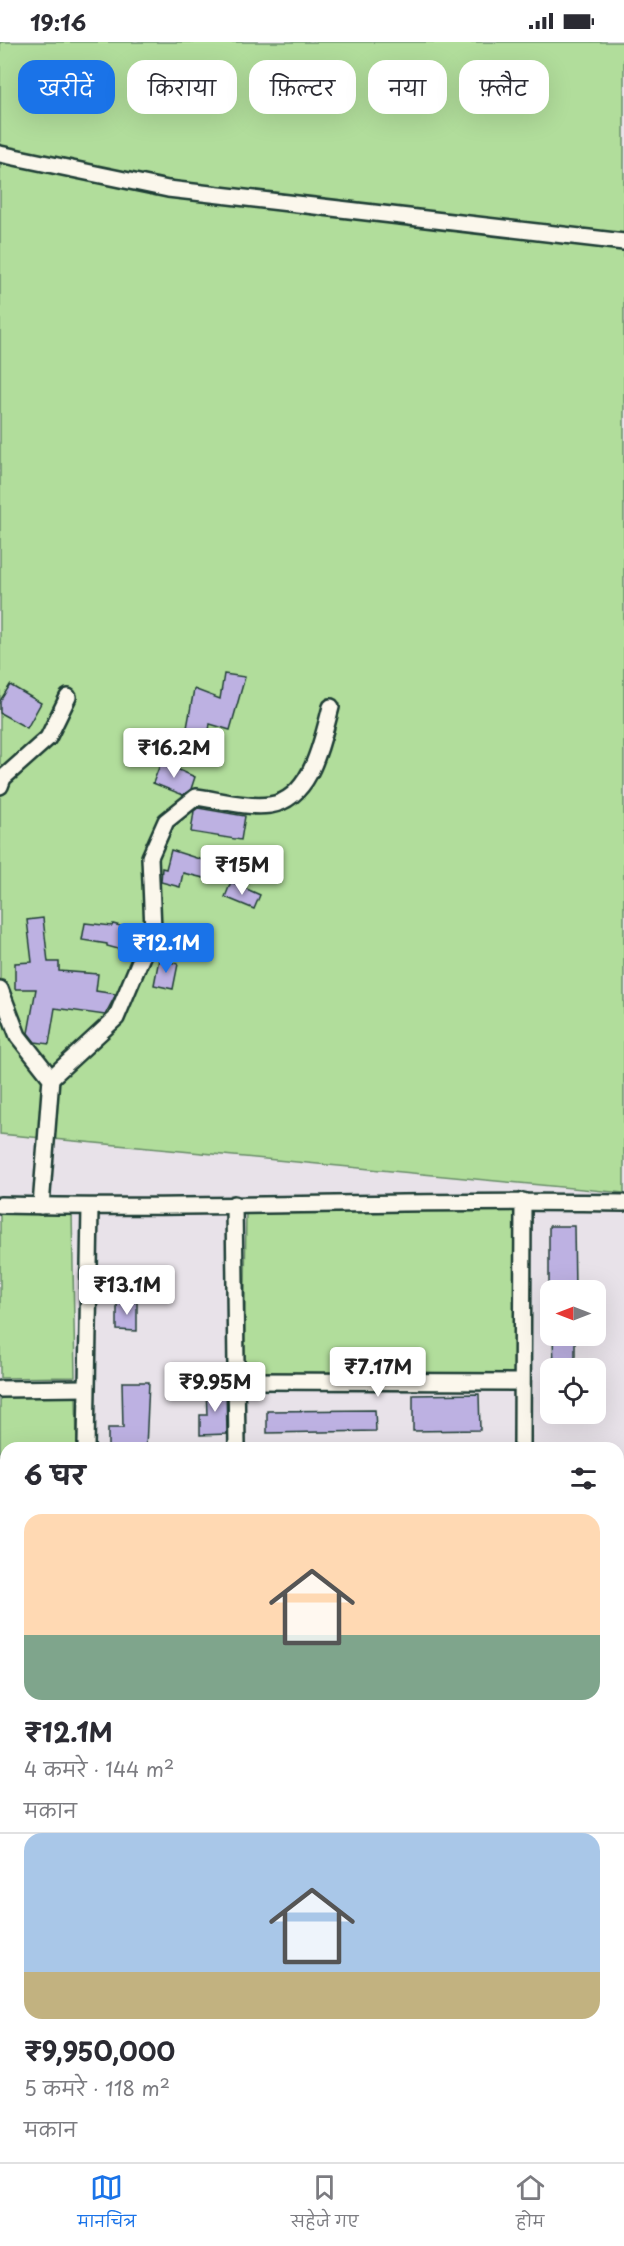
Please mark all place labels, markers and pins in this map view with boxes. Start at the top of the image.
pin: ₹16.2M [125,728,223,779]
pin: ₹15M [206,845,278,896]
pin: ₹12.1M [117,923,215,974]
pin: ₹13.1M [78,1265,176,1316]
pin: ₹7.17M [329,1347,427,1398]
pin: ₹9.95M [166,1362,264,1413]

